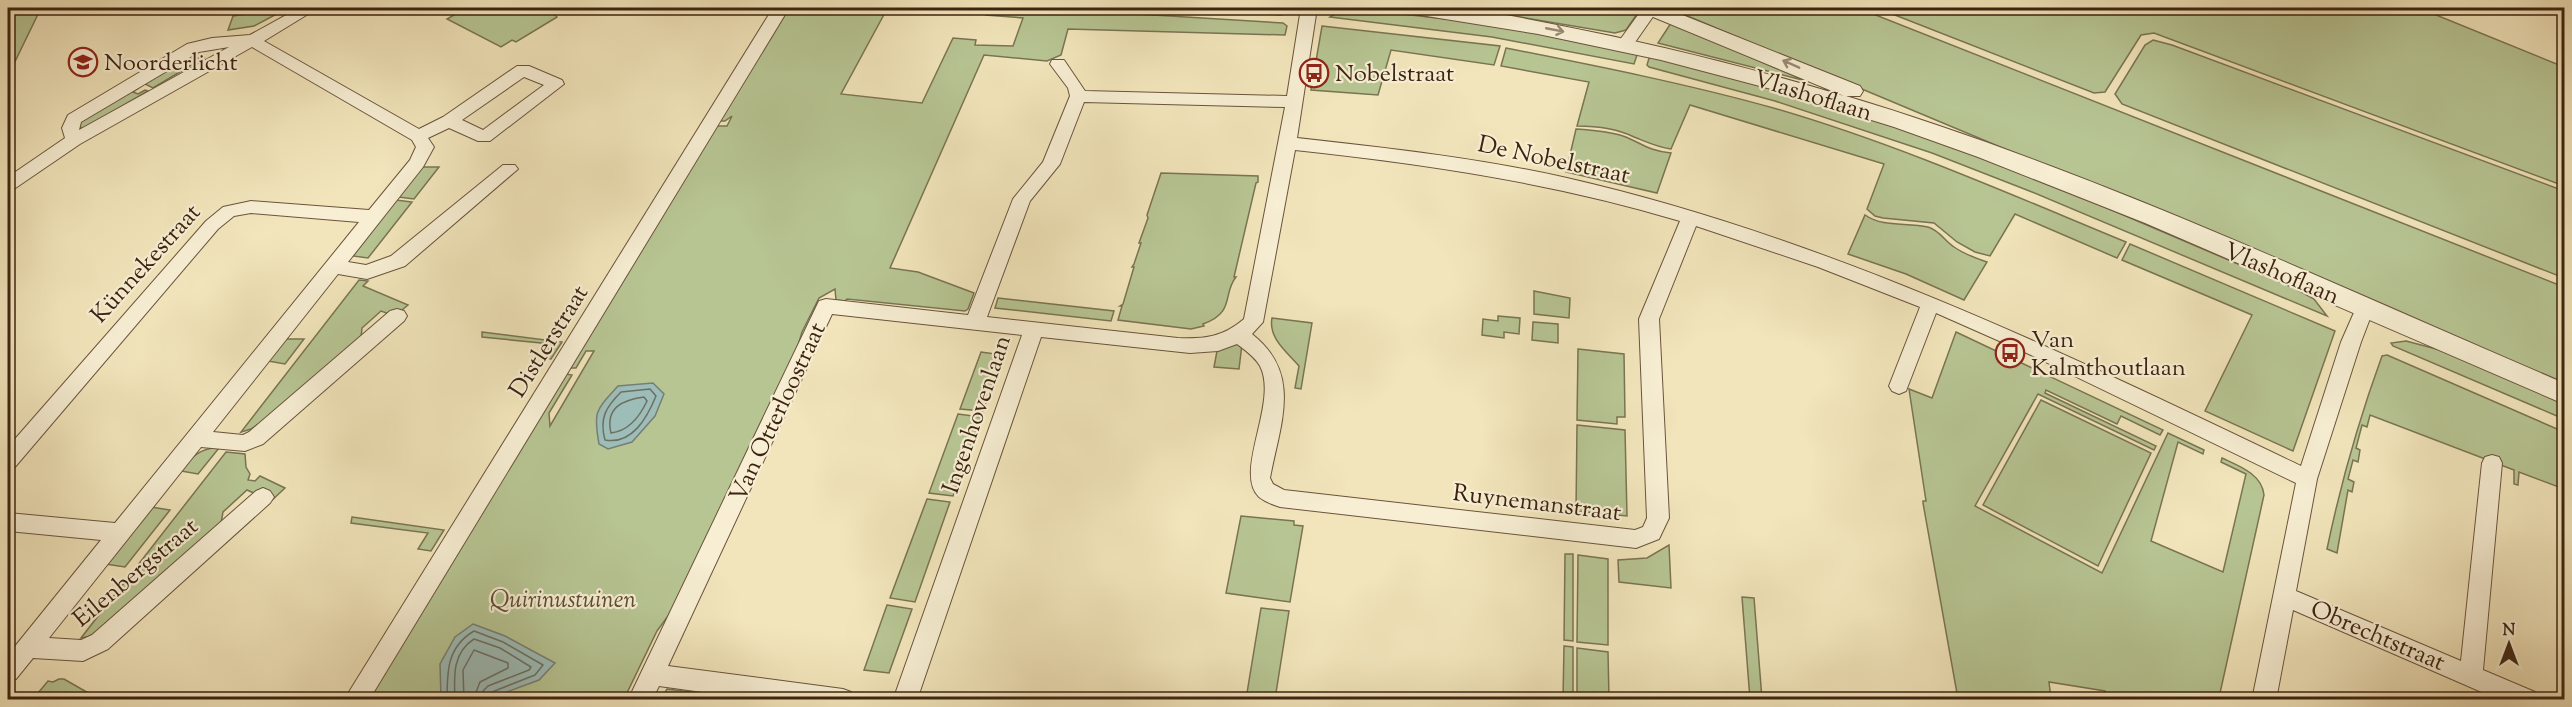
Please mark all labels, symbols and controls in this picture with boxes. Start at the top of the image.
one-way arrow [1545,25,1564,36]
school or university icon: Noorderlicht [67,46,99,78]
place label: Noorderlicht [104,47,238,81]
bus stop icon: Nobelstraat [1298,57,1330,89]
place label: Nobelstraat [1335,58,1454,92]
one-way arrow [1782,58,1800,70]
street label: Vlashoflaan [1749,63,1876,131]
street label: De Nobelstraat [1474,128,1633,194]
street label: Künnekestraat [84,197,209,331]
street label: Vlashoflaan [2218,235,2344,314]
street label: Distlerstraat [502,279,598,405]
street label: Van Otterloostraat [722,317,835,508]
place label: Van Kalmthoutlaan [2031,324,2186,386]
street label: Ingenhovenlaan [935,331,1021,498]
bus stop icon: Van Kalmthoutlaan [1994,337,2026,369]
street label: Ruynemanstraat [1451,477,1623,531]
street label: Eilenbergstraat [66,511,206,636]
park label: Quirinustuinen [490,584,636,618]
street label: Obrechtstraat [2305,593,2450,680]
north arrow [2479,614,2539,674]
text: N [2503,620,2516,643]

